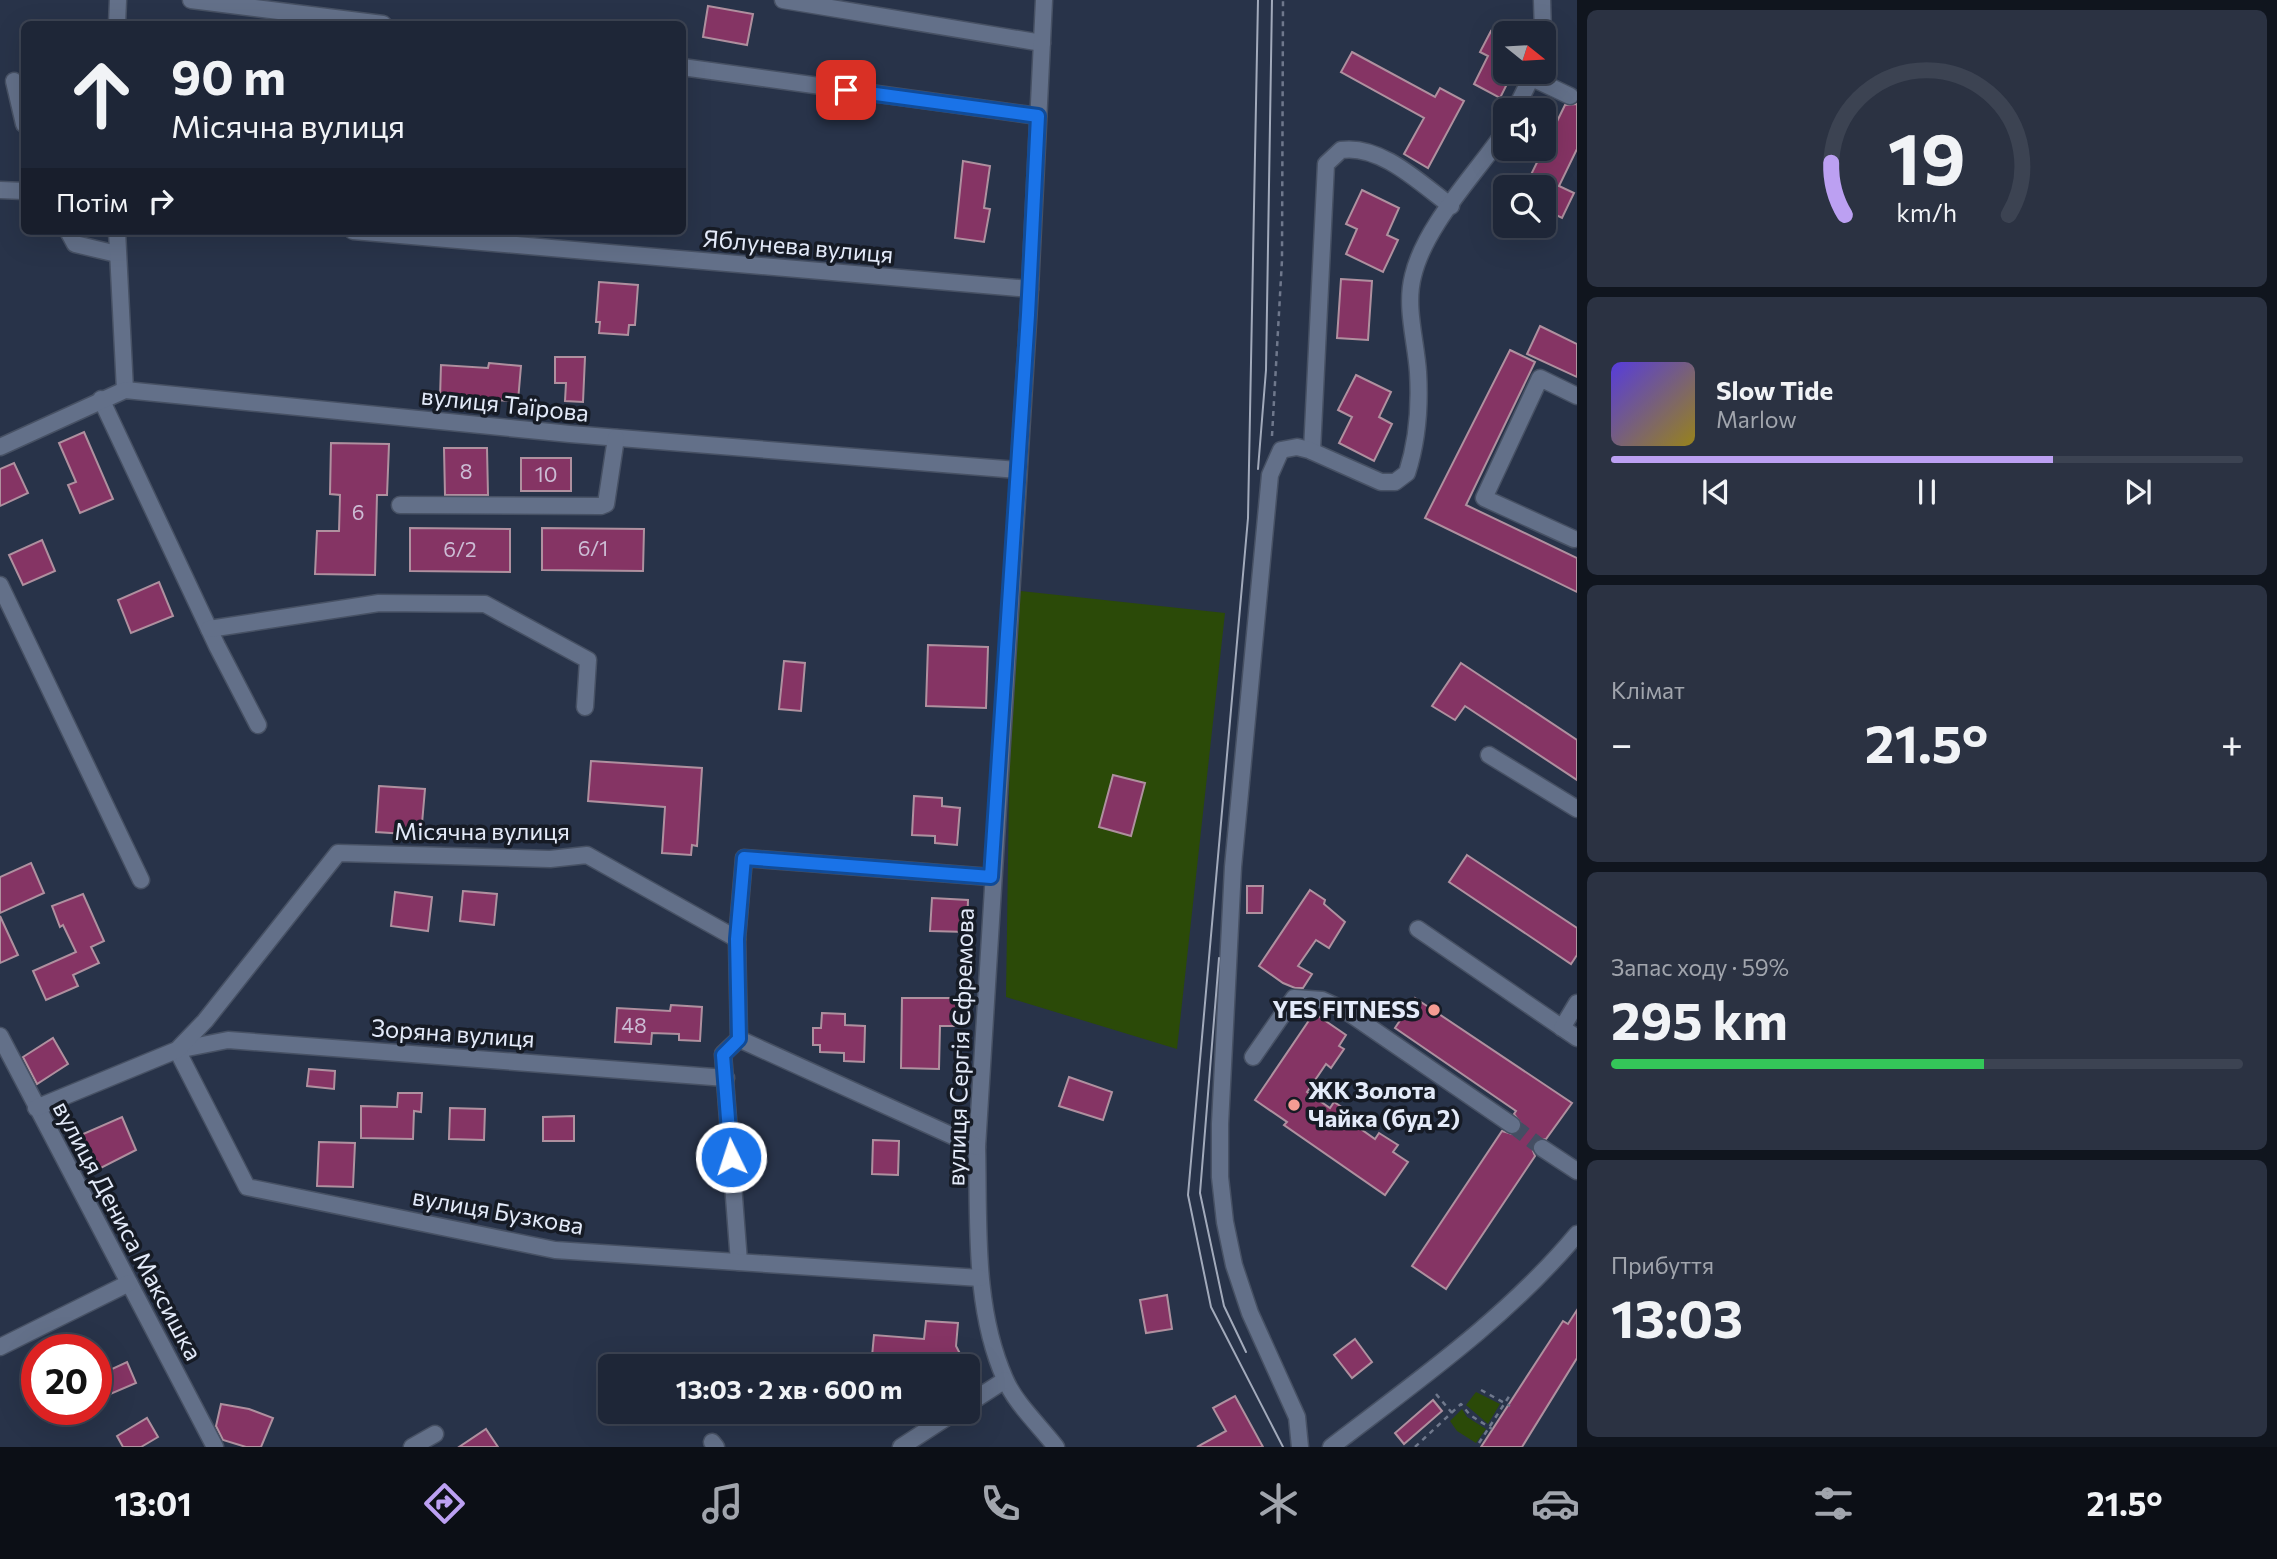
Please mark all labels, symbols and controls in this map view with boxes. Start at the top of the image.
north arrow [1493,21,1556,84]
map controls [1493,21,1556,238]
text: 90 m [171,45,286,105]
icon: ahead [56,49,147,140]
pin [816,60,876,120]
icon: arrive [827,71,865,109]
button: sound [1493,98,1556,161]
text: Місячна вулиця [171,105,405,145]
text: 19 [1888,111,1966,200]
button: search [1493,175,1556,238]
icon: right [142,182,180,220]
text: Потім [56,186,128,217]
text: km/h [1897,197,1957,227]
street label: Яблунева вулиця [702,223,895,268]
text: Slow Tide [1716,374,1833,405]
street label: вулиця Таїрова [420,380,590,427]
text: Marlow [1716,405,1797,433]
house number: 8 [460,458,472,483]
house number: 10 [535,461,557,486]
icon: previous [1697,473,1735,511]
icon: pause [1908,473,1946,511]
icon: next [2119,473,2157,511]
house number: 6 [352,499,364,524]
house number: 6/1 [578,535,608,560]
house number: 6/2 [443,536,477,561]
text: Клімат [1611,676,1685,704]
text: 21.5° [1865,710,1988,774]
text: − [1611,719,1633,766]
text: + [2221,719,2243,766]
street label: Місячна вулиця [394,816,570,845]
street label: вулиця Сергія Єфремова [940,907,979,1187]
text: Запас ходу · 59% [1611,953,1789,981]
text: 295 km [1611,987,1788,1051]
place label: YES FITNESS [1272,994,1420,1023]
marker: YES FITNESS [1426,1002,1442,1018]
street label: Зоряна вулиця [370,1012,536,1053]
house number: 48 [621,1012,647,1037]
place label: ЖК Золота Чайка (буд 2) [1308,1075,1460,1132]
street label: вулиця Дениса Максишка [48,1096,209,1365]
marker: ЖК Золота Чайка (буд 2) [1286,1097,1302,1113]
position arrow [694,1120,768,1194]
street label: вулиця Бузкова [410,1181,586,1240]
text: Прибуття [1611,1251,1714,1279]
text: 13:03 [1611,1285,1743,1349]
speed limit sign: 20 [21,1334,112,1425]
text: 13:03 · 2 хв · 600 m [676,1373,902,1404]
icon: directions [420,1479,469,1528]
icon: music [698,1479,747,1528]
icon: phone [976,1479,1025,1528]
icon: climate [1254,1479,1303,1528]
icon: car [1531,1479,1580,1528]
icon: filters [1809,1479,1858,1528]
text: 13:01 [114,1483,192,1523]
text: 21.5° [2087,1483,2163,1523]

